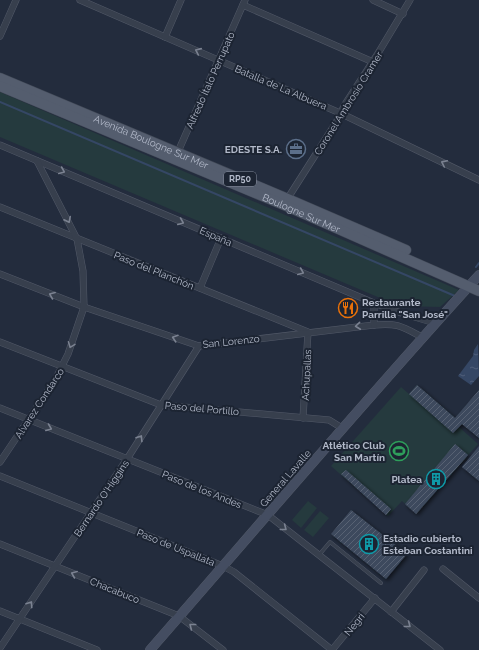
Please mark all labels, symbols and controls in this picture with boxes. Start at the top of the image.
street label: Alfredo Ítalo Perrupato [184,30,237,130]
one-way arrow [195,48,202,56]
street label: Coronel Ambrosio Cramer [312,49,385,157]
street label: Batalla de La Albuera [233,63,328,112]
street label: Avenida Boulogne Sur Mer [92,113,210,171]
office icon: EDESTE S.A. [285,138,307,160]
place label: EDESTE S.A. [225,144,282,155]
one-way arrow [441,160,448,168]
one-way arrow [58,167,65,175]
road number: RP50 [224,172,256,186]
street label: Boulogne Sur Mer [261,192,342,235]
one-way arrow [63,216,70,224]
one-way arrow [178,217,185,225]
street label: España [198,225,234,248]
street label: Paso del Planchón [112,249,196,292]
one-way arrow [297,267,305,275]
one-way arrow [49,291,56,299]
restaurant icon: Restaurante Parrilla "San José" [337,297,359,319]
place label: Restaurante Parrilla "San José" [362,297,448,320]
one-way arrow [355,322,361,331]
street label: San Lorenzo [202,333,260,350]
one-way arrow [172,334,179,342]
one-way arrow [67,342,76,349]
street label: Achupallas [300,349,313,401]
street label: Alvarez Condarco [13,366,66,441]
street label: Paso del Portillo [164,400,240,417]
one-way arrow [46,423,53,431]
one-way arrow [136,435,143,442]
place label: Atlético Club San Martín [323,440,386,463]
sports icon: Atlético Club San Martín [388,440,410,462]
street label: General Lavalle [258,448,313,509]
street label: Bernardo O'Higgins [72,458,131,539]
street label: Paso de los Andes [160,468,243,511]
building icon: Platea [425,468,447,490]
place label: Platea [391,474,422,485]
one-way arrow [280,523,287,530]
street label: Paso de Uspallata [135,527,216,568]
building icon: Estadio cubierto Esteban Costantini [358,533,380,555]
place label: Estadio cubierto Esteban Costantini [383,533,473,556]
one-way arrow [70,570,77,578]
street label: Chacabuco [88,576,141,605]
one-way arrow [25,602,32,609]
street label: Negri [342,611,367,638]
one-way arrow [404,621,411,628]
one-way arrow [189,623,196,630]

